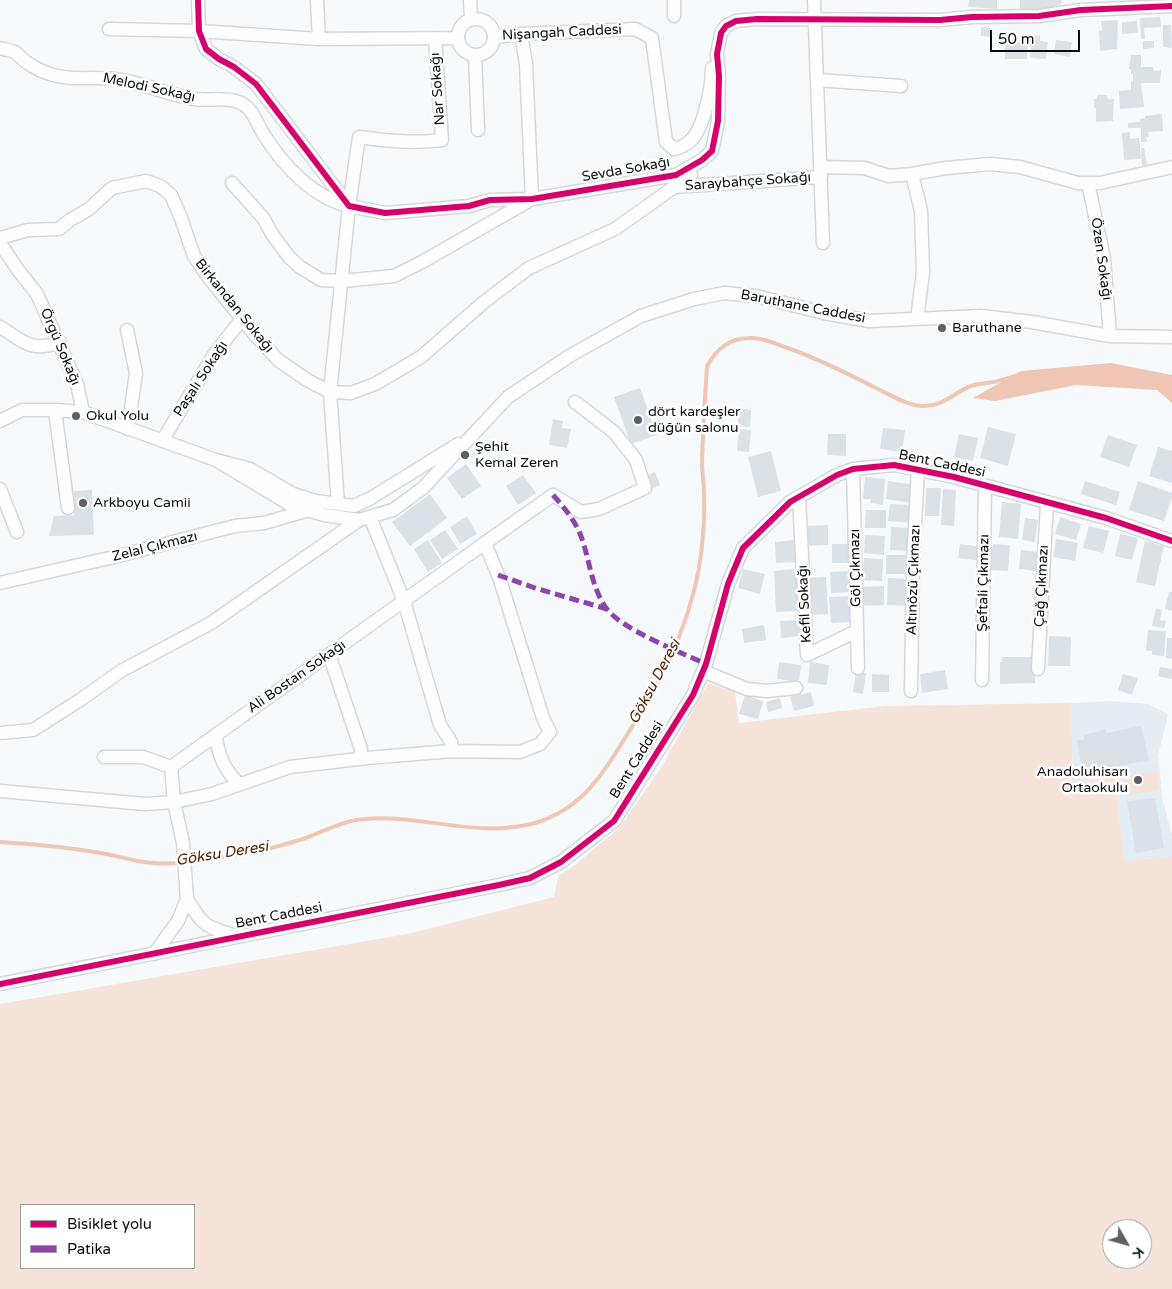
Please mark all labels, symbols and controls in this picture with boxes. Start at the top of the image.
scale bar [992,20,1082,52]
street label: Nişangah Caddesi [502,21,622,45]
text: 50 m [998,30,1035,48]
street label: Nar Sokağı [427,52,449,126]
street label: Melodi Sokağı [101,70,197,106]
street label: Sevda Sokaḡı [581,154,671,186]
street label: Saraybahçe Sokağı [685,169,811,195]
street label: Özen Sokağı [1087,217,1115,301]
street label: Birkandan Sokağı [191,256,277,356]
street label: Baruthane Caddesi [739,287,867,327]
street label: Örgü Sokağı [36,306,84,388]
place label: Baruthane [952,320,1022,336]
marker: Baruthane [936,322,948,334]
street label: Paşalı Sokağı [170,338,232,420]
place label: dört kardeşler düğün salonu [648,404,740,437]
place label: Okul Yolu [86,408,149,424]
marker: Okul Yolu [70,410,82,422]
marker: dört kardeşler düğün salonu [632,414,644,426]
place label: Şehit Kemal Zeren [475,439,559,472]
street label: Bent Caddesi [897,447,987,481]
marker: Şehit Kemal Zeren [459,449,471,461]
place label: Arkboyu Camii [93,495,191,511]
marker: Arkboyu Camii [77,497,89,509]
street label: Altınözü Çıkmazı [904,524,924,636]
street label: Zelal Çıkmazı [111,528,199,566]
street label: Göl Çıkmazı [847,529,865,607]
street label: Şeftali Çıkmazı [975,534,993,632]
street label: Çağ Çıkmazı [1031,545,1053,627]
street label: Kefil Sokağı [795,565,815,643]
street label: Ali Bostan Sokağı [245,637,349,717]
water label: Göksu Deresi [625,637,685,727]
street label: Bent Caddesi [606,718,668,802]
place label: Anadoluhisarı Ortaokulu [1036,764,1128,796]
marker: Anadoluhisarı Ortaokulu [1132,774,1144,786]
water label: Göksu Deresi [175,838,269,870]
street label: Bent Caddesi [234,899,324,933]
legend [20,1204,195,1269]
text: Bisiklet yolu [67,1215,152,1233]
north arrow [1102,1219,1152,1269]
text: Patika [67,1240,111,1258]
text: K [1129,1244,1148,1262]

